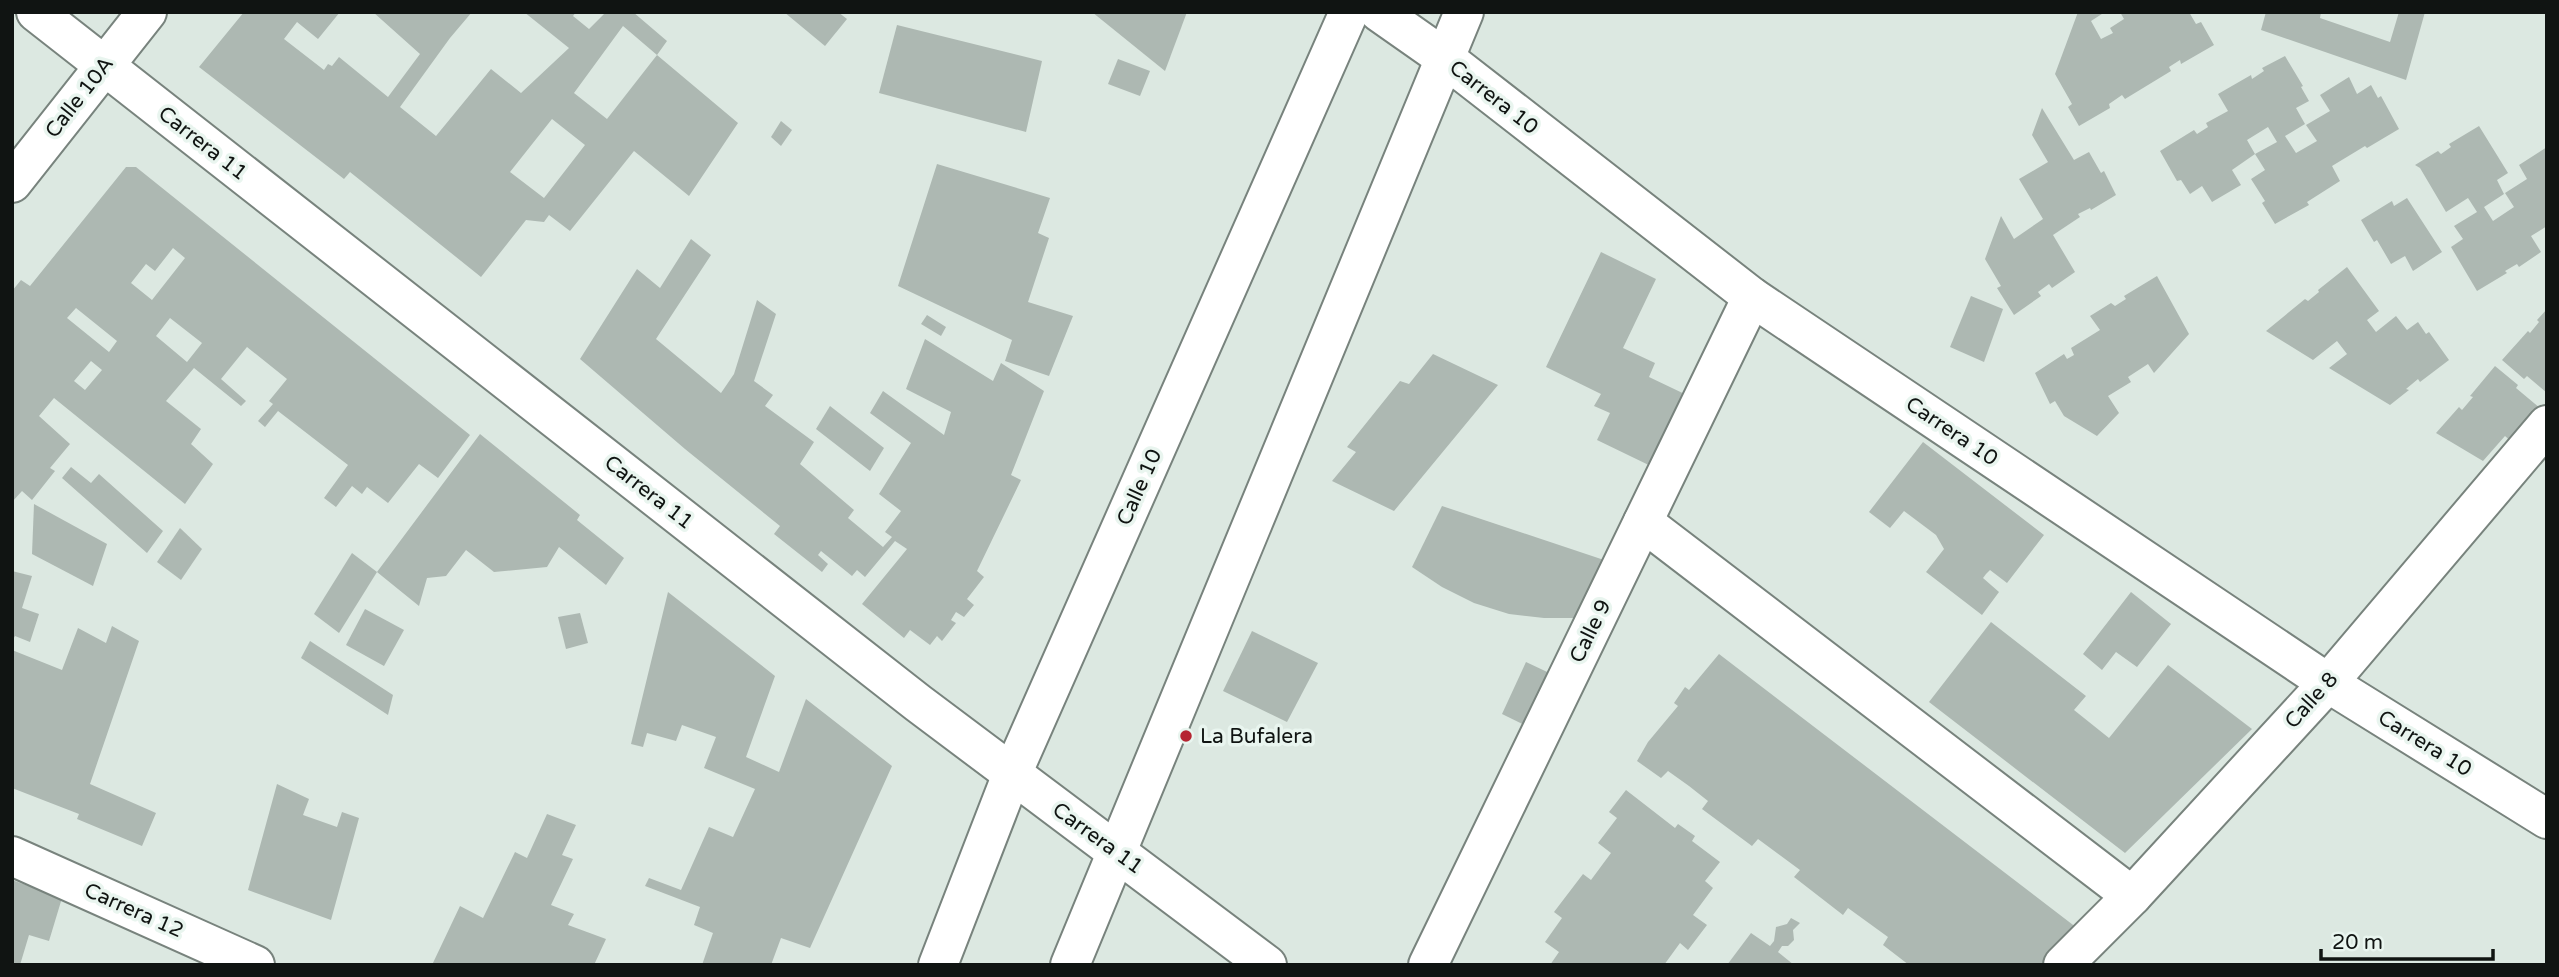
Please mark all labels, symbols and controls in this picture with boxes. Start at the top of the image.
street label: Calle 10A [40,52,119,143]
street label: Carrera 10 [1444,55,1543,140]
street label: Carrera 11 [153,101,252,186]
street label: Carrera 10 [1901,391,2003,471]
street label: Calle 10 [1112,445,1167,529]
street label: Carrera 11 [599,450,698,535]
street label: Calle 9 [1564,595,1616,667]
street label: Calle 8 [2280,667,2343,734]
street label: Carrera 10 [2373,705,2476,782]
place label: La Bufalera [1200,724,1313,749]
marker: La Bufalera [1178,728,1194,744]
street label: Carrera 11 [1048,797,1148,880]
street label: Carrera 12 [80,878,187,943]
scale bar [2321,918,2492,962]
text: 20 m [2332,930,2383,955]

